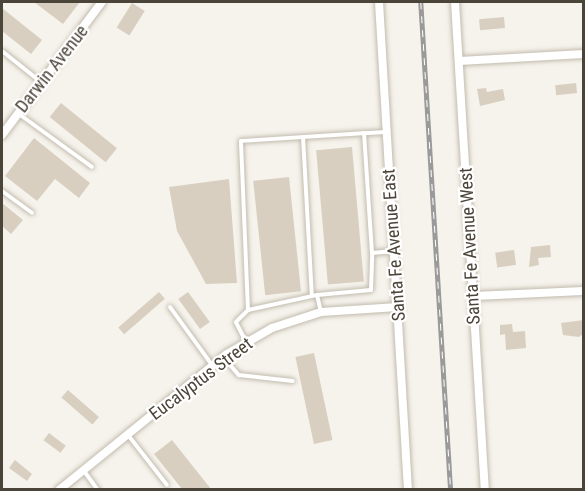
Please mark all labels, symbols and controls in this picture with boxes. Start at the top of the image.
street label: Darwin Avenue [11,21,93,117]
street label: Santa Fe Avenue West [455,167,485,325]
street label: Santa Fe Avenue East [378,168,410,322]
street label: Eucalyptus Street [145,333,257,425]

